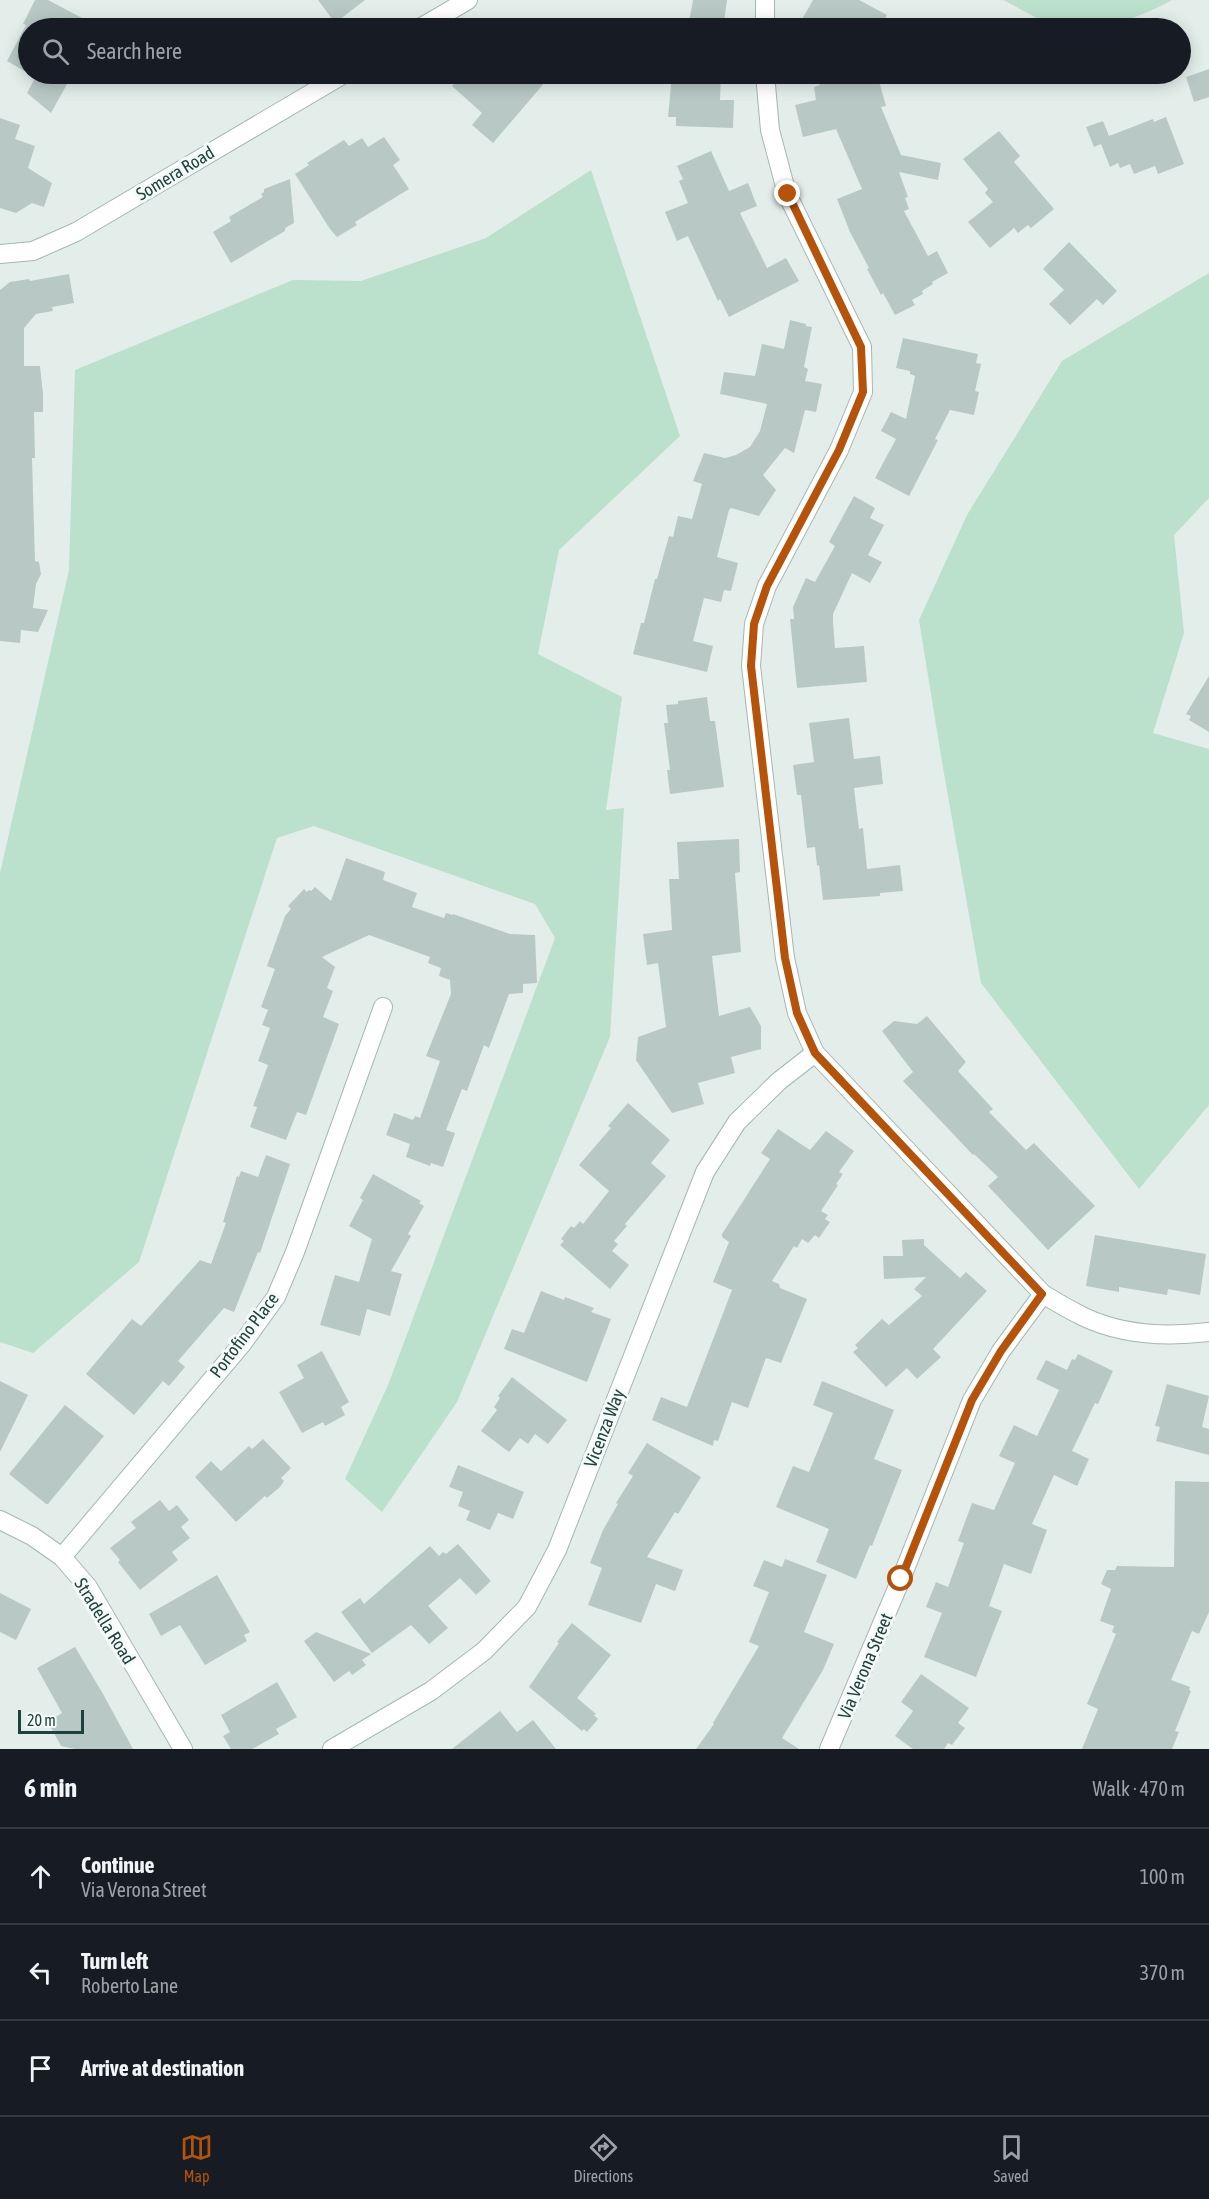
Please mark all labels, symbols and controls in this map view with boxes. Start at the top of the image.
search box [18,18,1191,84]
icon: search [39,35,72,68]
text: Search here [87,38,182,64]
street label: Somera Road [132,142,218,204]
route end [774,180,800,206]
street label: Portofino Place [205,1288,283,1382]
street label: Vicenza Way [579,1386,629,1470]
route start [887,1565,913,1591]
street label: Stradella Road [70,1574,140,1668]
street label: Via Verona Street [833,1610,897,1722]
scale bar [18,1707,84,1734]
text: 20 m [27,1711,56,1729]
text: 6 min [24,1773,77,1803]
text: Walk · 470 m [1093,1777,1185,1800]
text: Continue [81,1852,155,1878]
icon: ahead [24,1860,57,1893]
text: 100 m [1140,1865,1185,1888]
text: Via Verona Street [81,1878,207,1901]
text: Turn left [81,1948,148,1974]
icon: left [24,1956,57,1989]
text: 370 m [1140,1961,1185,1984]
text: Roberto Lane [81,1974,178,1997]
icon: arrive [24,2052,57,2085]
text: Arrive at destination [81,2055,244,2081]
tab: Map [180,2131,213,2185]
tab: Directions [573,2131,633,2185]
tab: Saved [993,2131,1029,2185]

